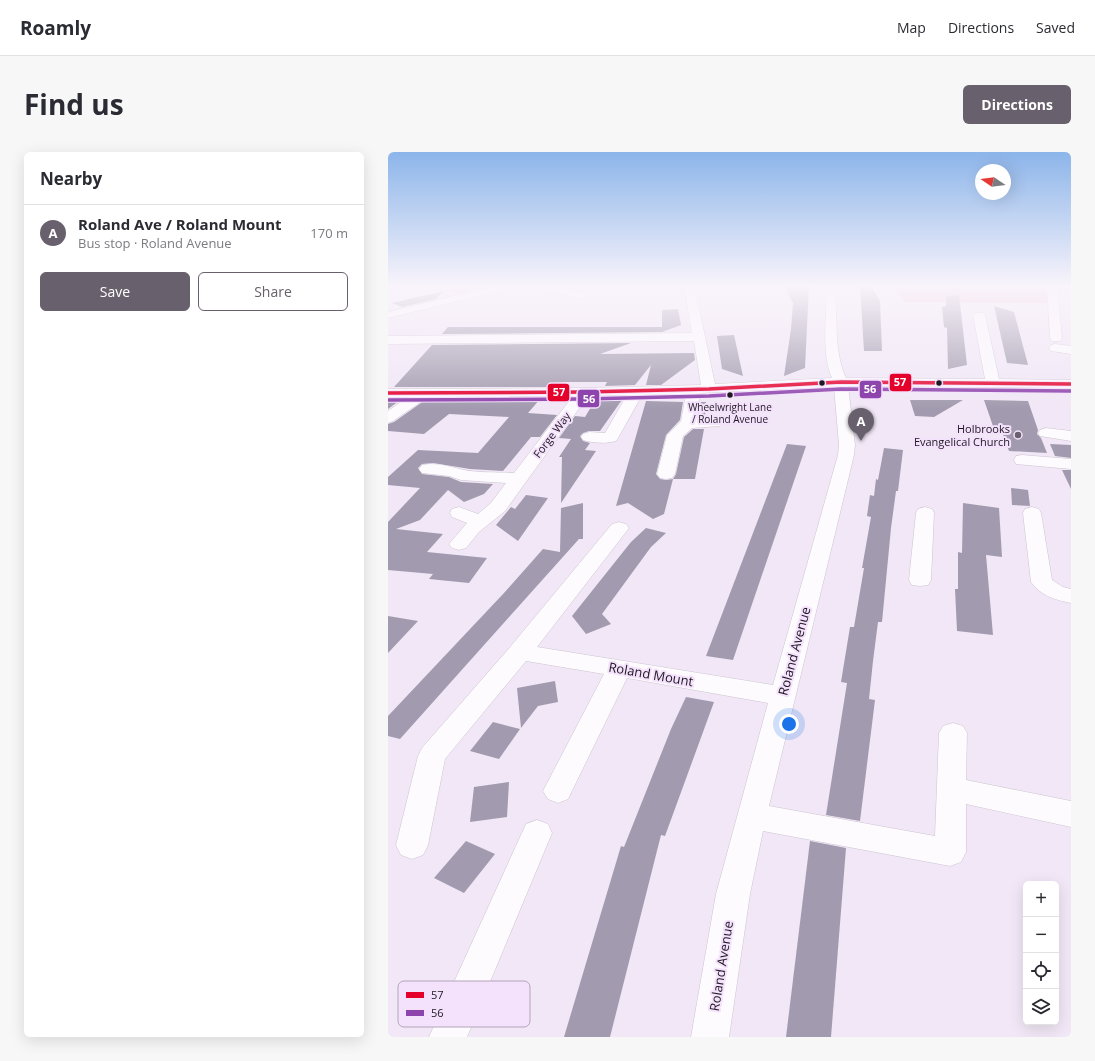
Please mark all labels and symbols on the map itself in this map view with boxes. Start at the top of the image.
north arrow [975,164,1011,200]
line badge: 57 [889,373,912,392]
text: 57 [894,374,906,389]
unlabelled marker [817,378,827,388]
unlabelled marker [934,378,944,388]
line badge: 56 [859,380,882,399]
text: 56 [864,381,876,396]
line badge: 57 [547,383,570,402]
text: 57 [553,384,565,399]
line badge: 56 [577,389,600,408]
marker: Wheelwright Lane / Roland Avenue [725,390,735,400]
text: 56 [583,391,595,406]
place label: Wheelwright Lane / Roland Avenue [688,400,772,426]
street label: Forge Way [529,408,574,461]
pin: A [848,408,874,441]
place label: Holbrooks Evangelical Church [914,421,1010,449]
marker: Holbrooks Evangelical Church [1013,430,1023,440]
street label: Roland Avenue [774,605,814,697]
street label: Roland Mount [607,658,695,690]
your location [779,714,799,734]
street label: Roland Avenue [705,920,737,1012]
legend [398,981,530,1027]
text: 57 [431,987,444,1002]
text: 56 [431,1005,444,1020]

